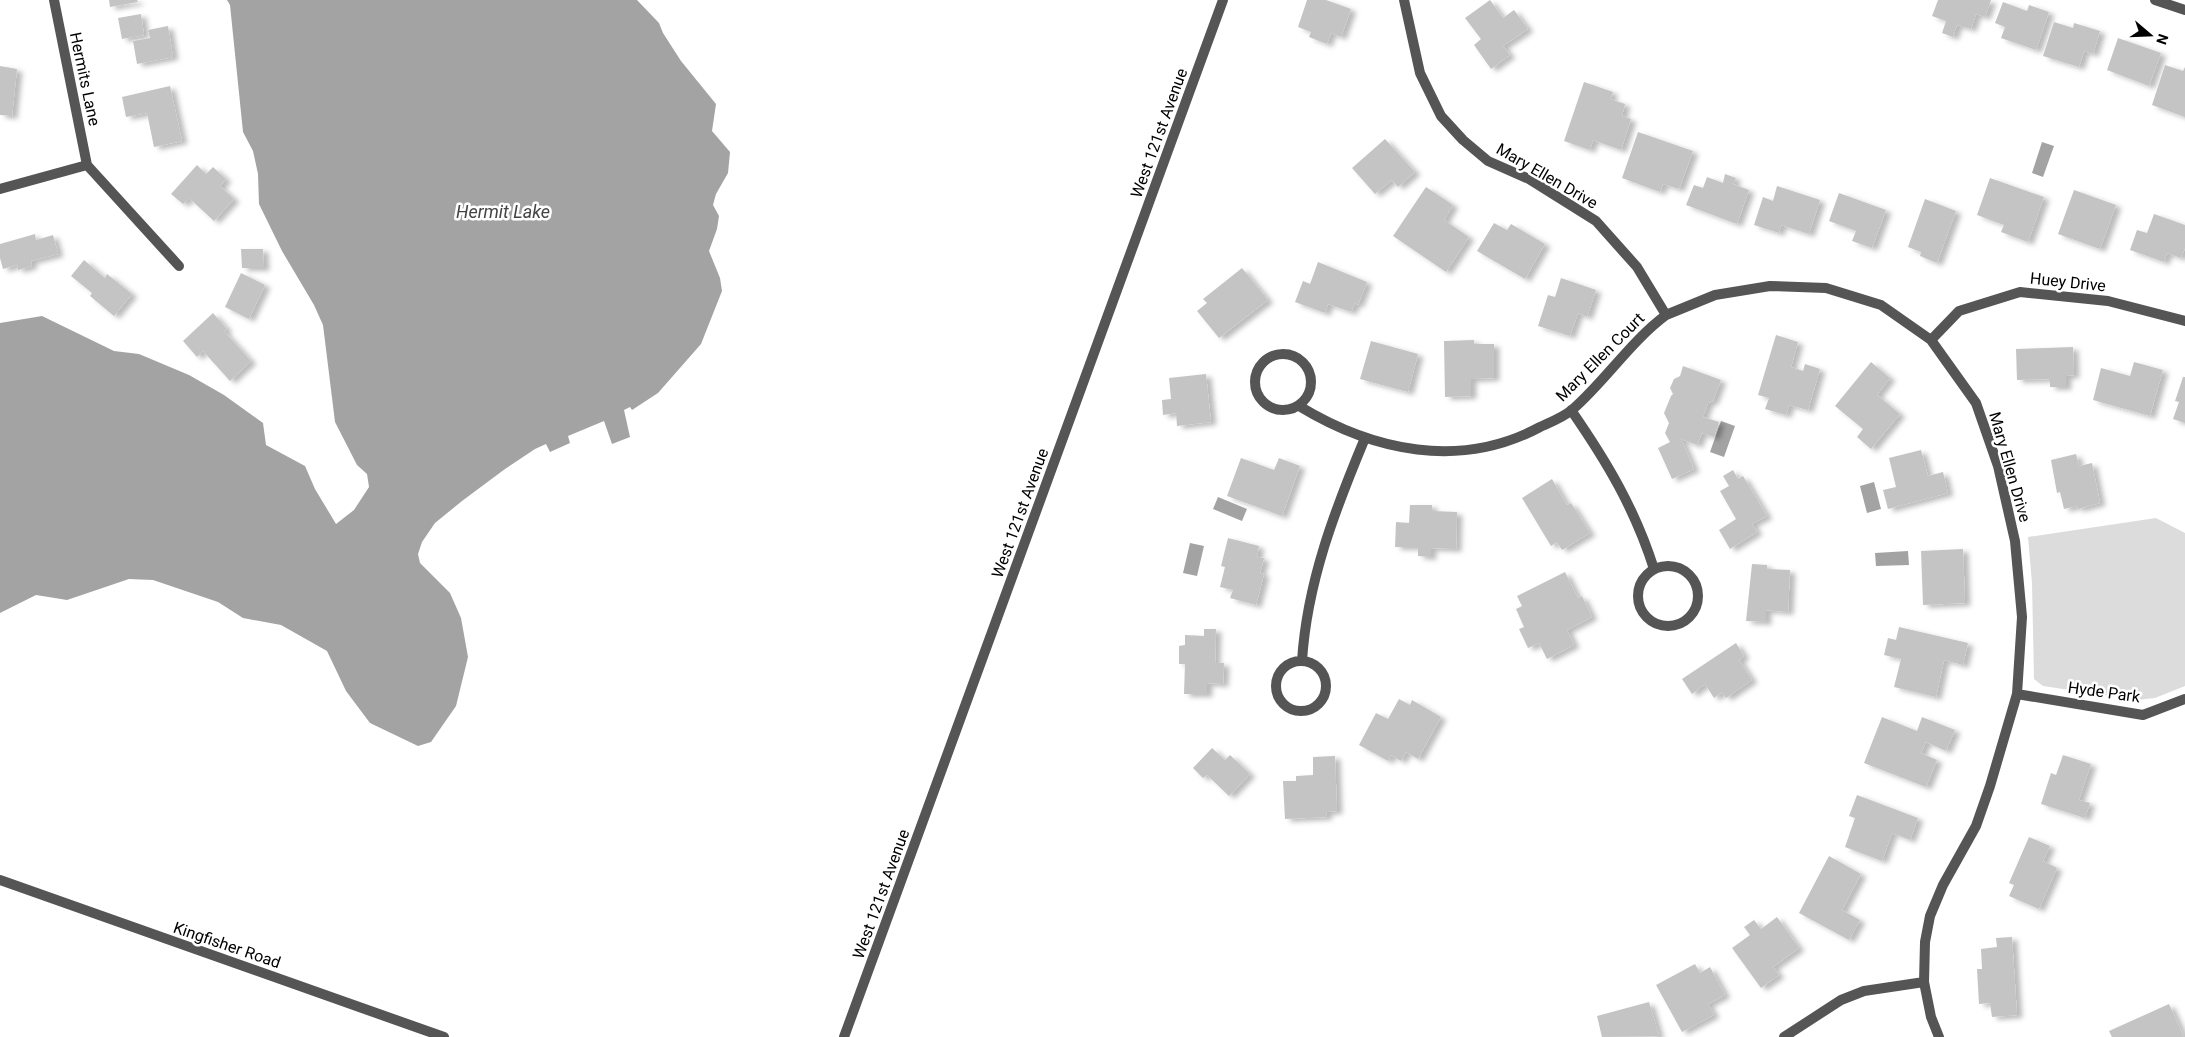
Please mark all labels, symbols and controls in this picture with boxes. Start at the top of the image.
north arrow [2125,10,2175,60]
street label: Hermits Lane [66,30,104,128]
text: N [2153,32,2171,47]
street label: West 121st Avenue [1127,66,1191,200]
street label: Mary Ellen Drive [1493,139,1601,213]
water label: Hermit Lake [456,201,550,222]
street label: Huey Drive [2029,269,2107,295]
street label: Mary Ellen Court [1552,309,1648,405]
street label: Mary Ellen Drive [1985,410,2035,524]
street label: West 121st Avenue [988,446,1052,580]
street label: Hyde Park [2067,678,2142,707]
street label: West 121st Avenue [849,827,913,961]
street label: Kingfisher Road [171,918,283,972]

